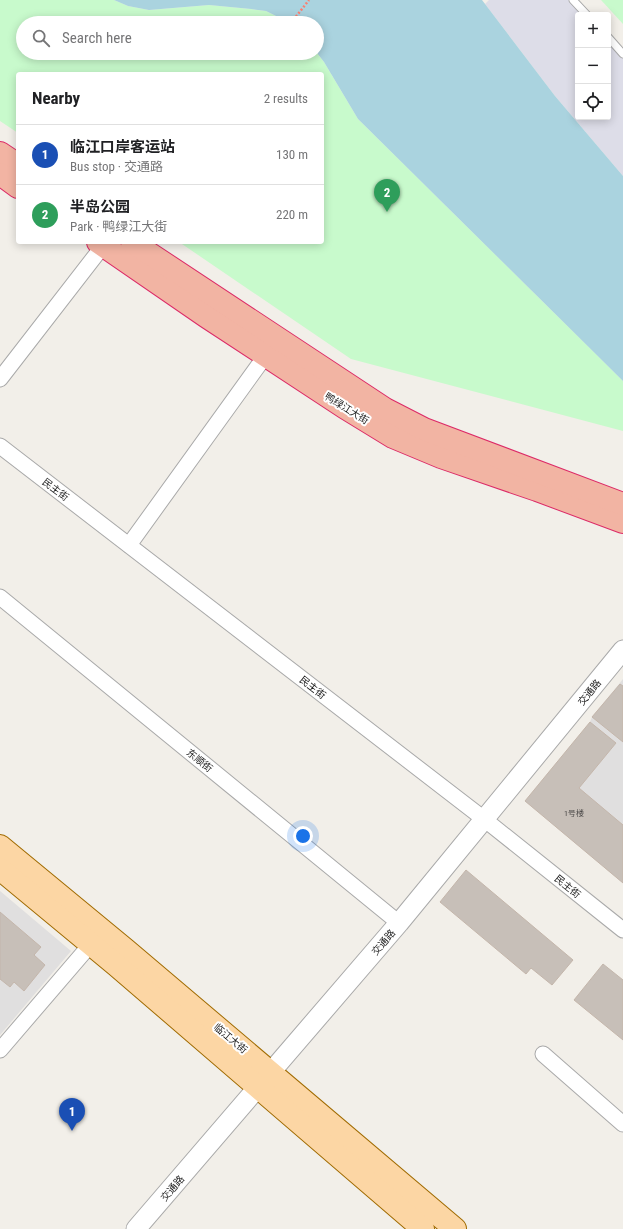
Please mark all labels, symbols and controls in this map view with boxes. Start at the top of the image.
map controls [575,12,611,120]
button: + [575,12,611,48]
search box [16,16,324,60]
icon: search [30,27,52,49]
text: Search here [62,29,132,47]
button: − [575,48,611,84]
button: locate [575,84,611,120]
text: Nearby [32,88,80,108]
text: 2 results [264,91,308,106]
text: 临江口岸客运站 [70,138,175,156]
text: 1 [42,147,48,162]
text: 130 m [276,147,308,162]
text: Bus stop · 交通路 [70,159,163,174]
pin: 2 [374,179,400,212]
text: 半岛公园 [70,198,130,216]
text: 2 [42,207,48,222]
text: 220 m [276,207,308,222]
text: Park · 鸭绿江大街 [70,219,167,234]
street label: 鸭绿江大街 [323,391,371,426]
street label: 民主街 [40,476,71,503]
street label: 民主街 [297,674,328,701]
street label: 交通路 [576,677,603,707]
street label: 东顺街 [185,747,215,774]
house number: 1号楼 [564,809,584,818]
your location [293,826,313,846]
street label: 民主街 [553,873,583,900]
street label: 交通路 [369,927,397,957]
street label: 临江大街 [212,1021,250,1055]
pin: 1 [59,1098,85,1131]
street label: 交通路 [158,1173,186,1203]

